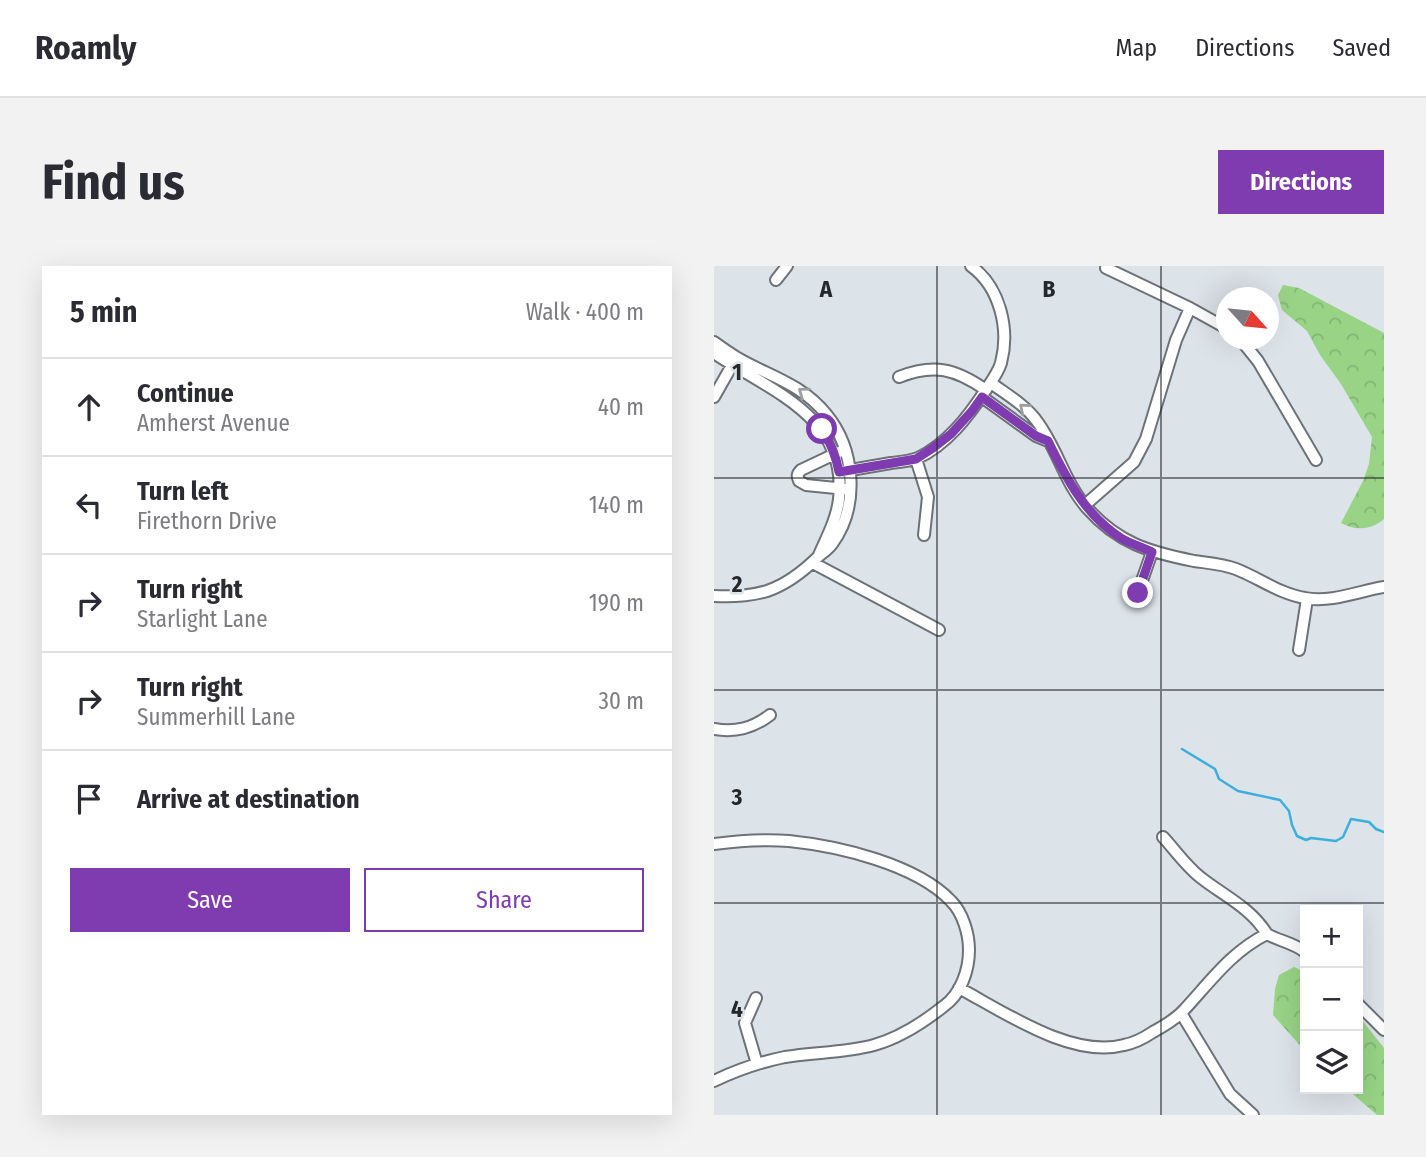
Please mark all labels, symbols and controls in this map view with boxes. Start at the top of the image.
text: Roamly [35,28,136,68]
text: Map [1116,34,1157,62]
text: Directions [1195,34,1294,62]
text: Saved [1332,34,1391,62]
button: Directions [1218,150,1384,214]
text: Find us [42,153,185,212]
text: A [819,275,833,303]
text: B [1043,275,1056,303]
north arrow [1216,287,1279,350]
text: 5 min [70,294,137,330]
text: Walk · 400 m [526,298,644,326]
text: 1 [732,358,742,386]
text: Continue [137,378,234,409]
icon: ahead [70,388,108,426]
one-way arrow [798,388,811,401]
text: 40 m [598,393,644,421]
one-way arrow [1019,404,1032,416]
text: Amherst Avenue [137,409,290,437]
route start [806,413,837,444]
text: Turn left [137,476,229,507]
icon: left [70,486,108,524]
text: 140 m [589,491,644,519]
text: Firethorn Drive [137,507,277,535]
text: 2 [731,570,743,598]
text: Turn right [137,574,243,605]
route end [1122,577,1153,608]
icon: right [70,584,108,622]
text: 190 m [589,589,644,617]
text: Starlight Lane [137,605,268,633]
text: Turn right [137,672,243,703]
icon: right [70,682,108,720]
text: 30 m [599,687,644,715]
text: Summerhill Lane [137,703,295,731]
icon: arrive [70,780,108,818]
text: 3 [731,783,743,811]
text: Arrive at destination [137,784,360,815]
button: Save [70,868,350,932]
button: Share [364,868,644,932]
map controls [1300,905,1363,1094]
button: + [1300,905,1363,968]
button: − [1300,968,1363,1031]
text: 4 [731,995,743,1023]
button: layers [1300,1031,1363,1094]

